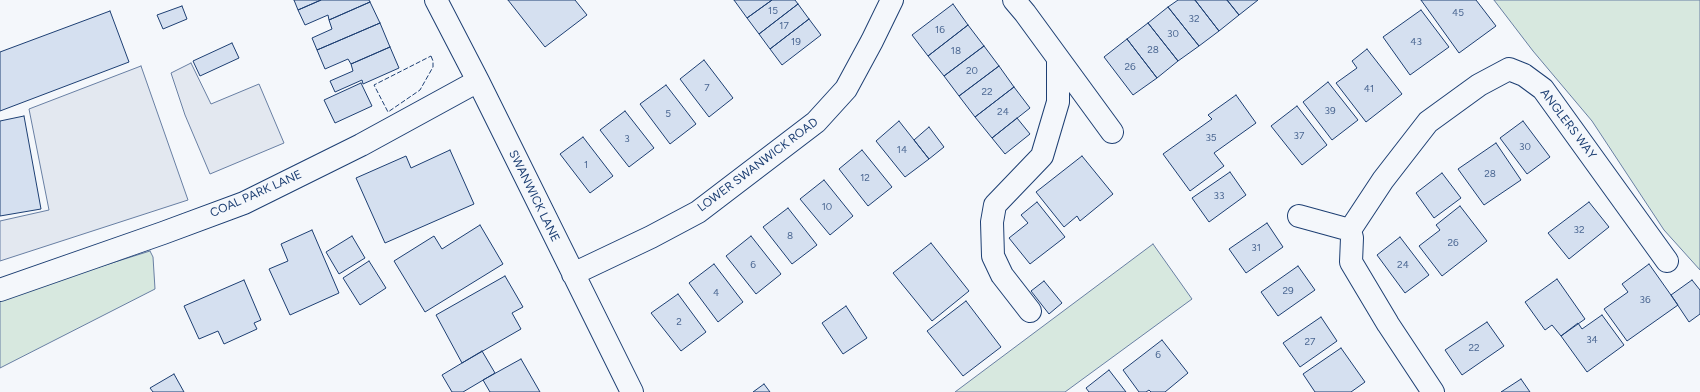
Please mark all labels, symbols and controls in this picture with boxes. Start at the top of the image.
house number: 15 [768,5,778,17]
house number: 45 [1452,7,1464,19]
house number: 32 [1188,13,1200,25]
house number: 17 [779,20,789,32]
house number: 16 [935,24,945,36]
house number: 30 [1167,28,1179,40]
house number: 19 [791,36,801,48]
house number: 43 [1410,36,1422,48]
house number: 28 [1147,44,1159,56]
house number: 18 [951,45,961,57]
house number: 26 [1124,61,1136,73]
house number: 20 [966,65,978,77]
house number: 7 [704,82,710,94]
house number: 41 [1364,83,1374,95]
house number: 22 [981,86,993,98]
street label: ANGLERS WAY [1537,86,1599,162]
house number: 39 [1324,105,1336,117]
house number: 24 [997,106,1009,118]
house number: 5 [665,108,671,120]
street label: LOWER SWANWICK ROAD [695,115,821,215]
house number: 37 [1294,130,1304,142]
house number: 35 [1205,132,1217,144]
house number: 3 [624,133,630,145]
house number: 30 [1519,141,1531,153]
house number: 14 [897,144,907,156]
street label: SWANWICK LANE [506,148,562,244]
house number: 1 [584,159,588,171]
street label: COAL PARK LANE [208,167,304,221]
house number: 28 [1484,168,1496,180]
house number: 12 [860,172,870,184]
house number: 33 [1214,190,1224,202]
house number: 10 [822,201,832,213]
house number: 32 [1573,224,1585,236]
house number: 8 [787,230,793,242]
house number: 26 [1447,237,1459,249]
house number: 31 [1251,242,1261,254]
house number: 6 [750,259,756,271]
house number: 24 [1397,259,1409,271]
house number: 29 [1282,285,1294,297]
house number: 4 [713,287,719,299]
house number: 36 [1639,294,1651,306]
house number: 2 [676,316,682,328]
house number: 34 [1586,334,1598,346]
house number: 27 [1305,336,1315,348]
house number: 22 [1468,342,1480,354]
house number: 6 [1155,349,1161,361]

